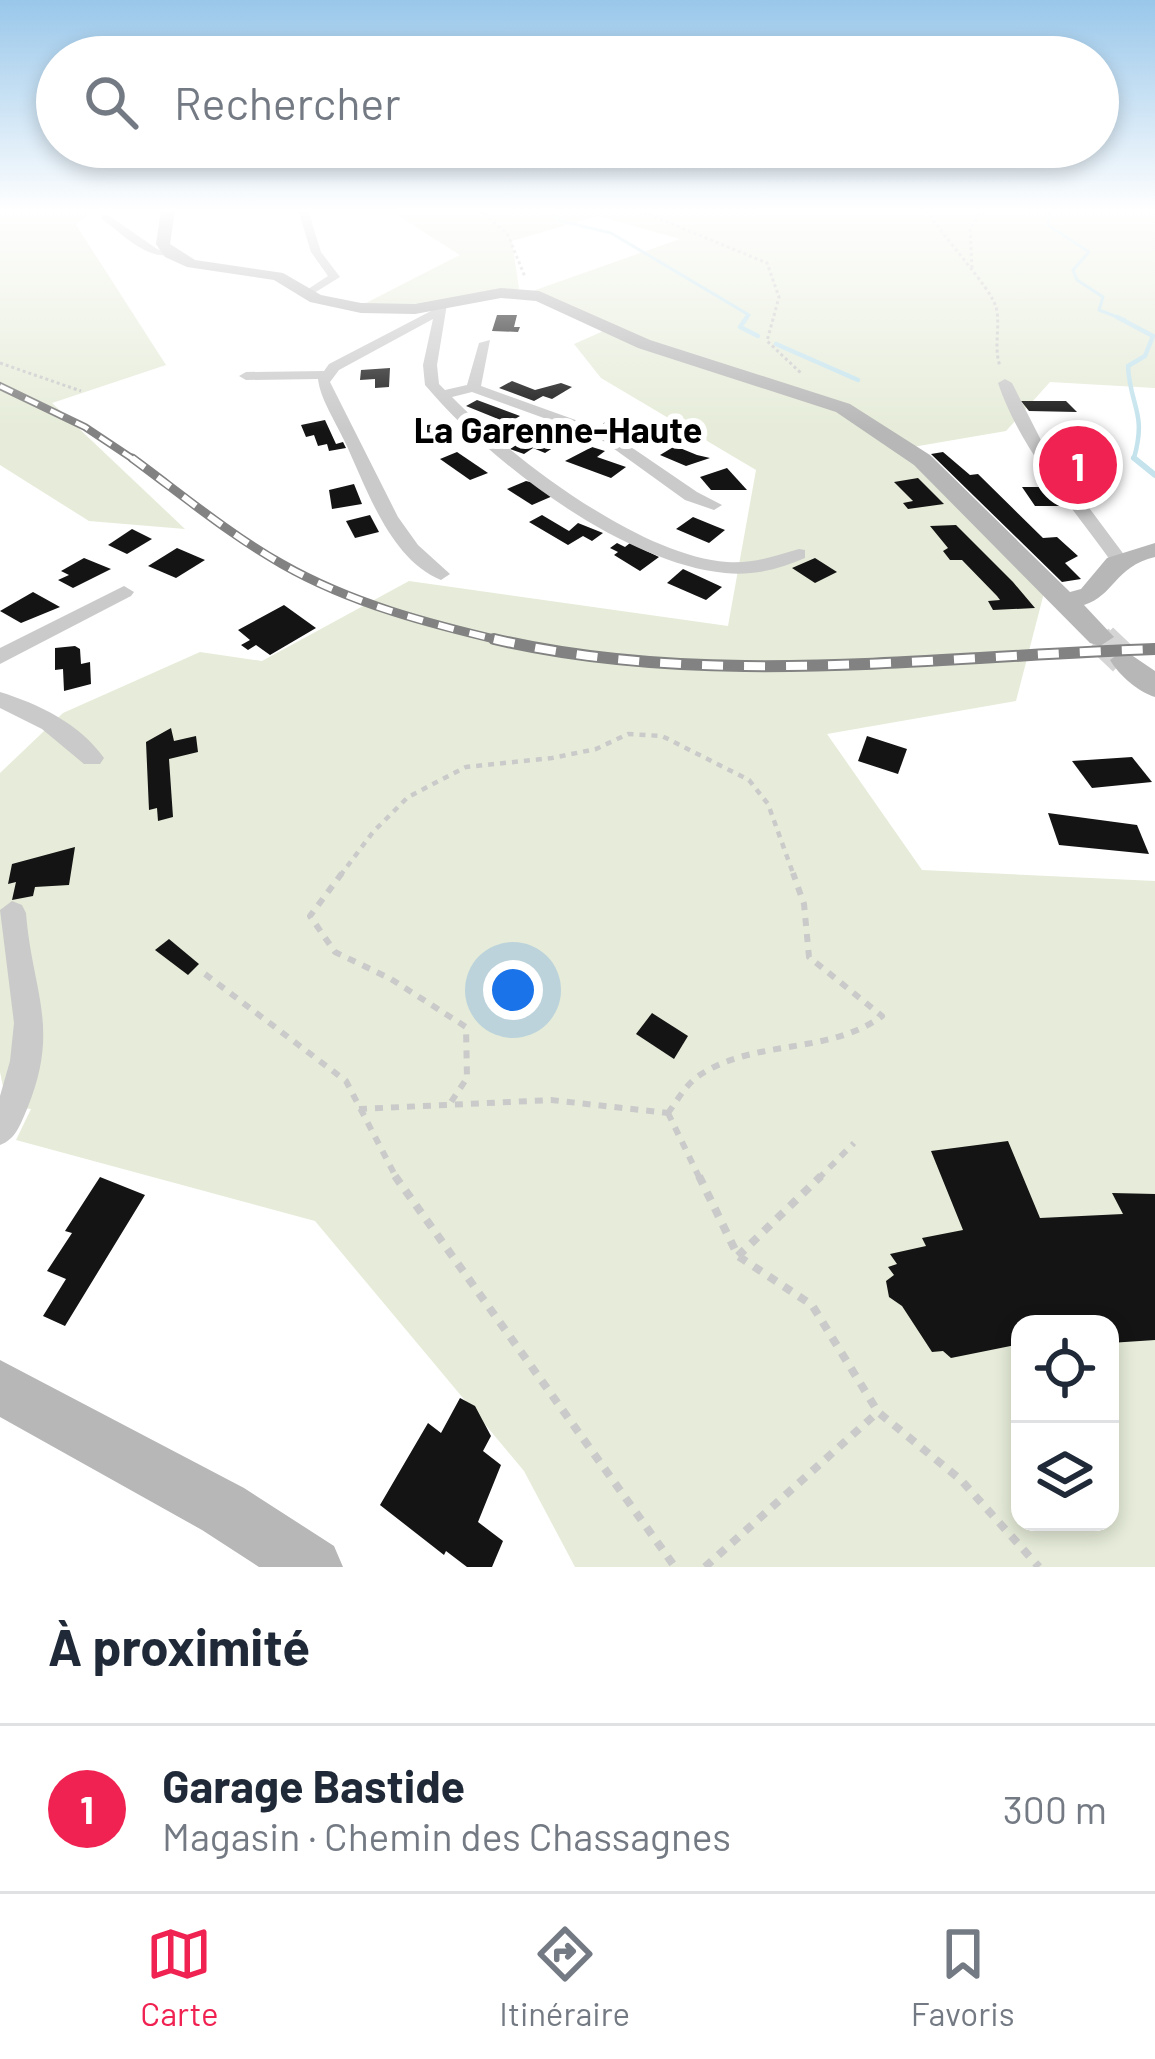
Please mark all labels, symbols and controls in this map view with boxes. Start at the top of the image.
search box [36,36,1119,168]
icon: search [78,69,144,135]
text: Rechercher [174,75,401,129]
district label: La Garenne-Haute [414,407,702,450]
pin: 1 [1039,420,1117,510]
your location [483,960,543,1020]
map controls [1011,1315,1119,1531]
button: locate [1011,1315,1119,1423]
button: layers [1011,1423,1119,1531]
text: À proximité [48,1615,310,1676]
text: Garage Bastide [162,1758,465,1812]
text: 1 [80,1785,94,1832]
text: 300 m [1003,1785,1107,1832]
text: Magasin · Chemin des Chassagnes [162,1812,731,1859]
tab: Carte [140,1921,219,2033]
tab: Itinéraire [499,1921,630,2033]
tab: Favoris [911,1921,1015,2033]

